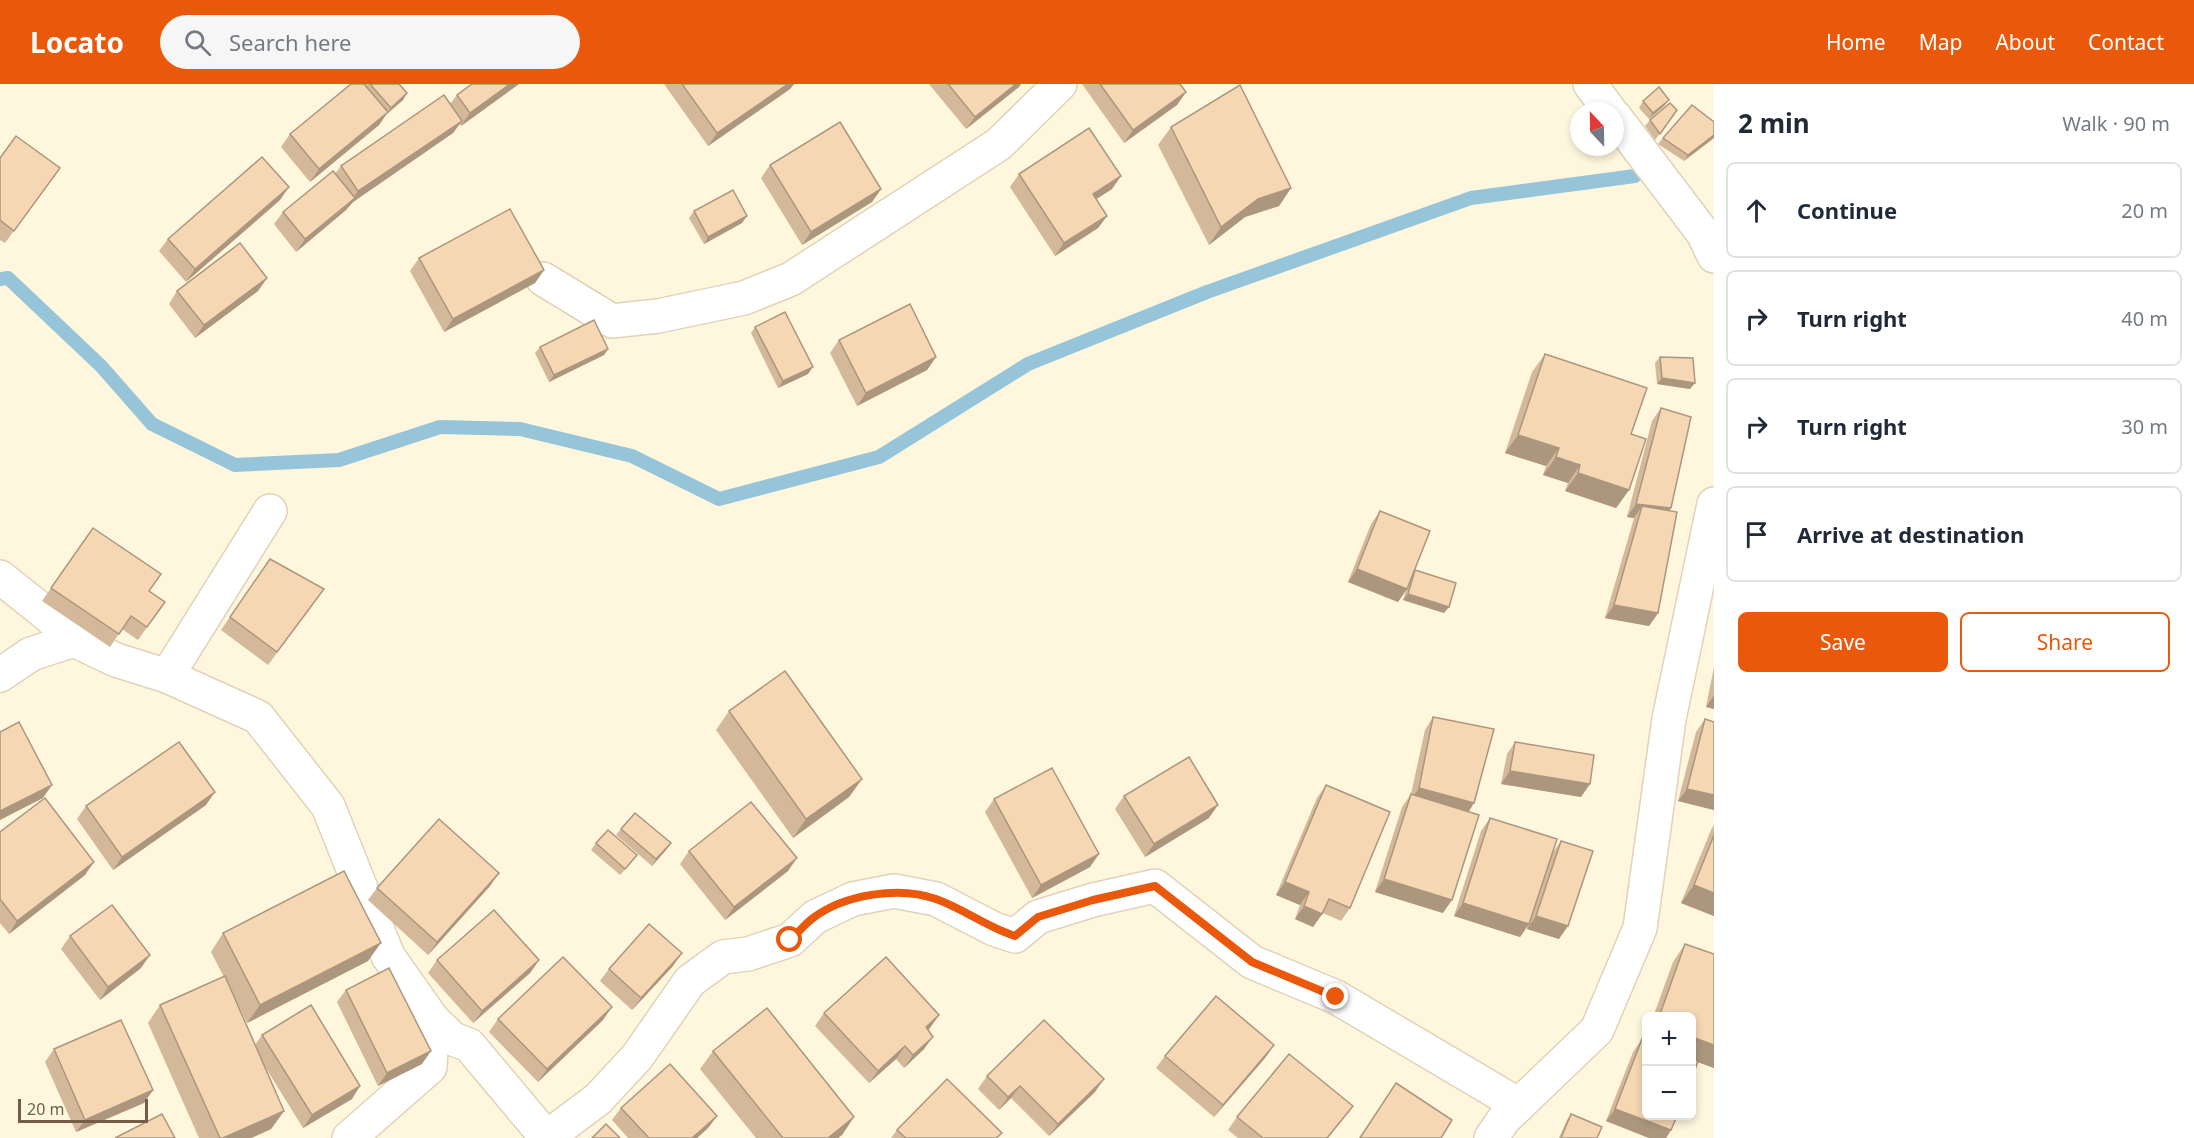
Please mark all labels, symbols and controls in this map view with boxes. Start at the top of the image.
search box [160,15,580,69]
text: Locato [30,23,124,61]
icon: search [181,26,214,59]
text: Search here [229,27,351,57]
text: Home [1826,28,1886,56]
text: Map [1919,28,1962,56]
text: About [1995,28,2055,56]
text: Contact [2088,28,2164,56]
north arrow [1570,102,1624,156]
text: 2 min [1738,105,1810,141]
text: Walk · 90 m [2062,110,2170,137]
icon: ahead [1740,194,1773,227]
text: Continue [1797,195,1897,225]
text: 20 m [2121,197,2168,224]
icon: right [1740,302,1773,335]
text: Turn right [1797,303,1907,333]
text: 40 m [2121,305,2168,332]
icon: right [1740,410,1773,443]
text: Turn right [1797,411,1907,441]
text: 30 m [2121,413,2168,440]
icon: arrive [1740,518,1773,551]
text: Arrive at destination [1797,519,2024,549]
button: Save [1738,612,1948,672]
button: Share [1960,612,2170,672]
route start [776,926,802,952]
route end [1322,983,1348,1009]
map controls [1642,1012,1696,1120]
button: + [1642,1012,1696,1066]
button: − [1642,1066,1696,1120]
scale bar [18,1096,148,1124]
text: 20 m [27,1098,64,1120]

